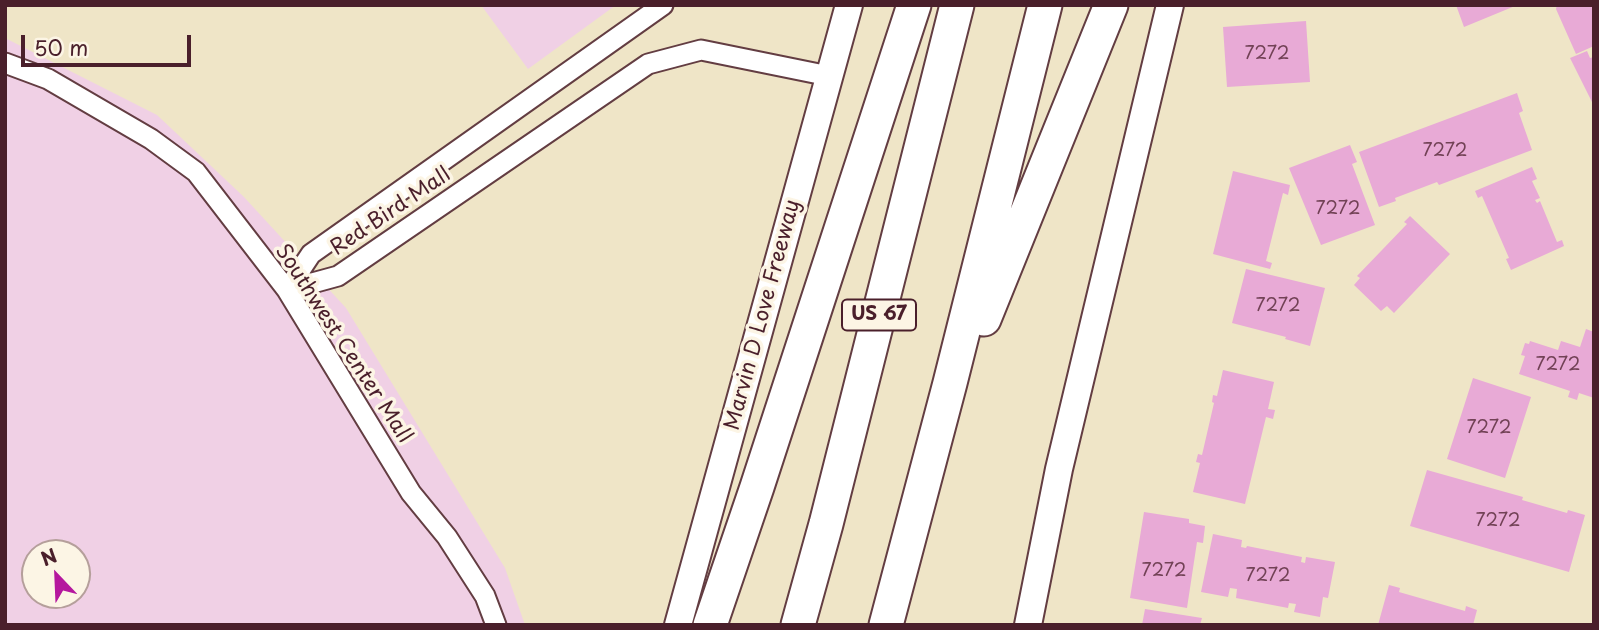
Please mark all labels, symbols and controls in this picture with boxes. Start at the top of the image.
scale bar [24,21,194,65]
text: 50 m [34,31,88,63]
house number: 7272 [1245,43,1289,65]
house number: 7272 [1423,140,1467,162]
street label: Red Bird Mall [326,163,456,261]
street label: Marvin D Love Freeway [720,197,806,433]
house number: 7272 [1316,198,1360,220]
street label: Southwest Center Mall [269,240,417,448]
house number: 7272 [1256,295,1300,317]
road number: US 67 [842,300,916,330]
house number: 7272 [1536,354,1580,376]
house number: 7272 [1467,417,1511,439]
house number: 7272 [1476,510,1520,532]
north arrow [21,539,91,609]
text: N [36,541,61,572]
house number: 7272 [1142,560,1186,582]
house number: 7272 [1246,565,1290,587]

